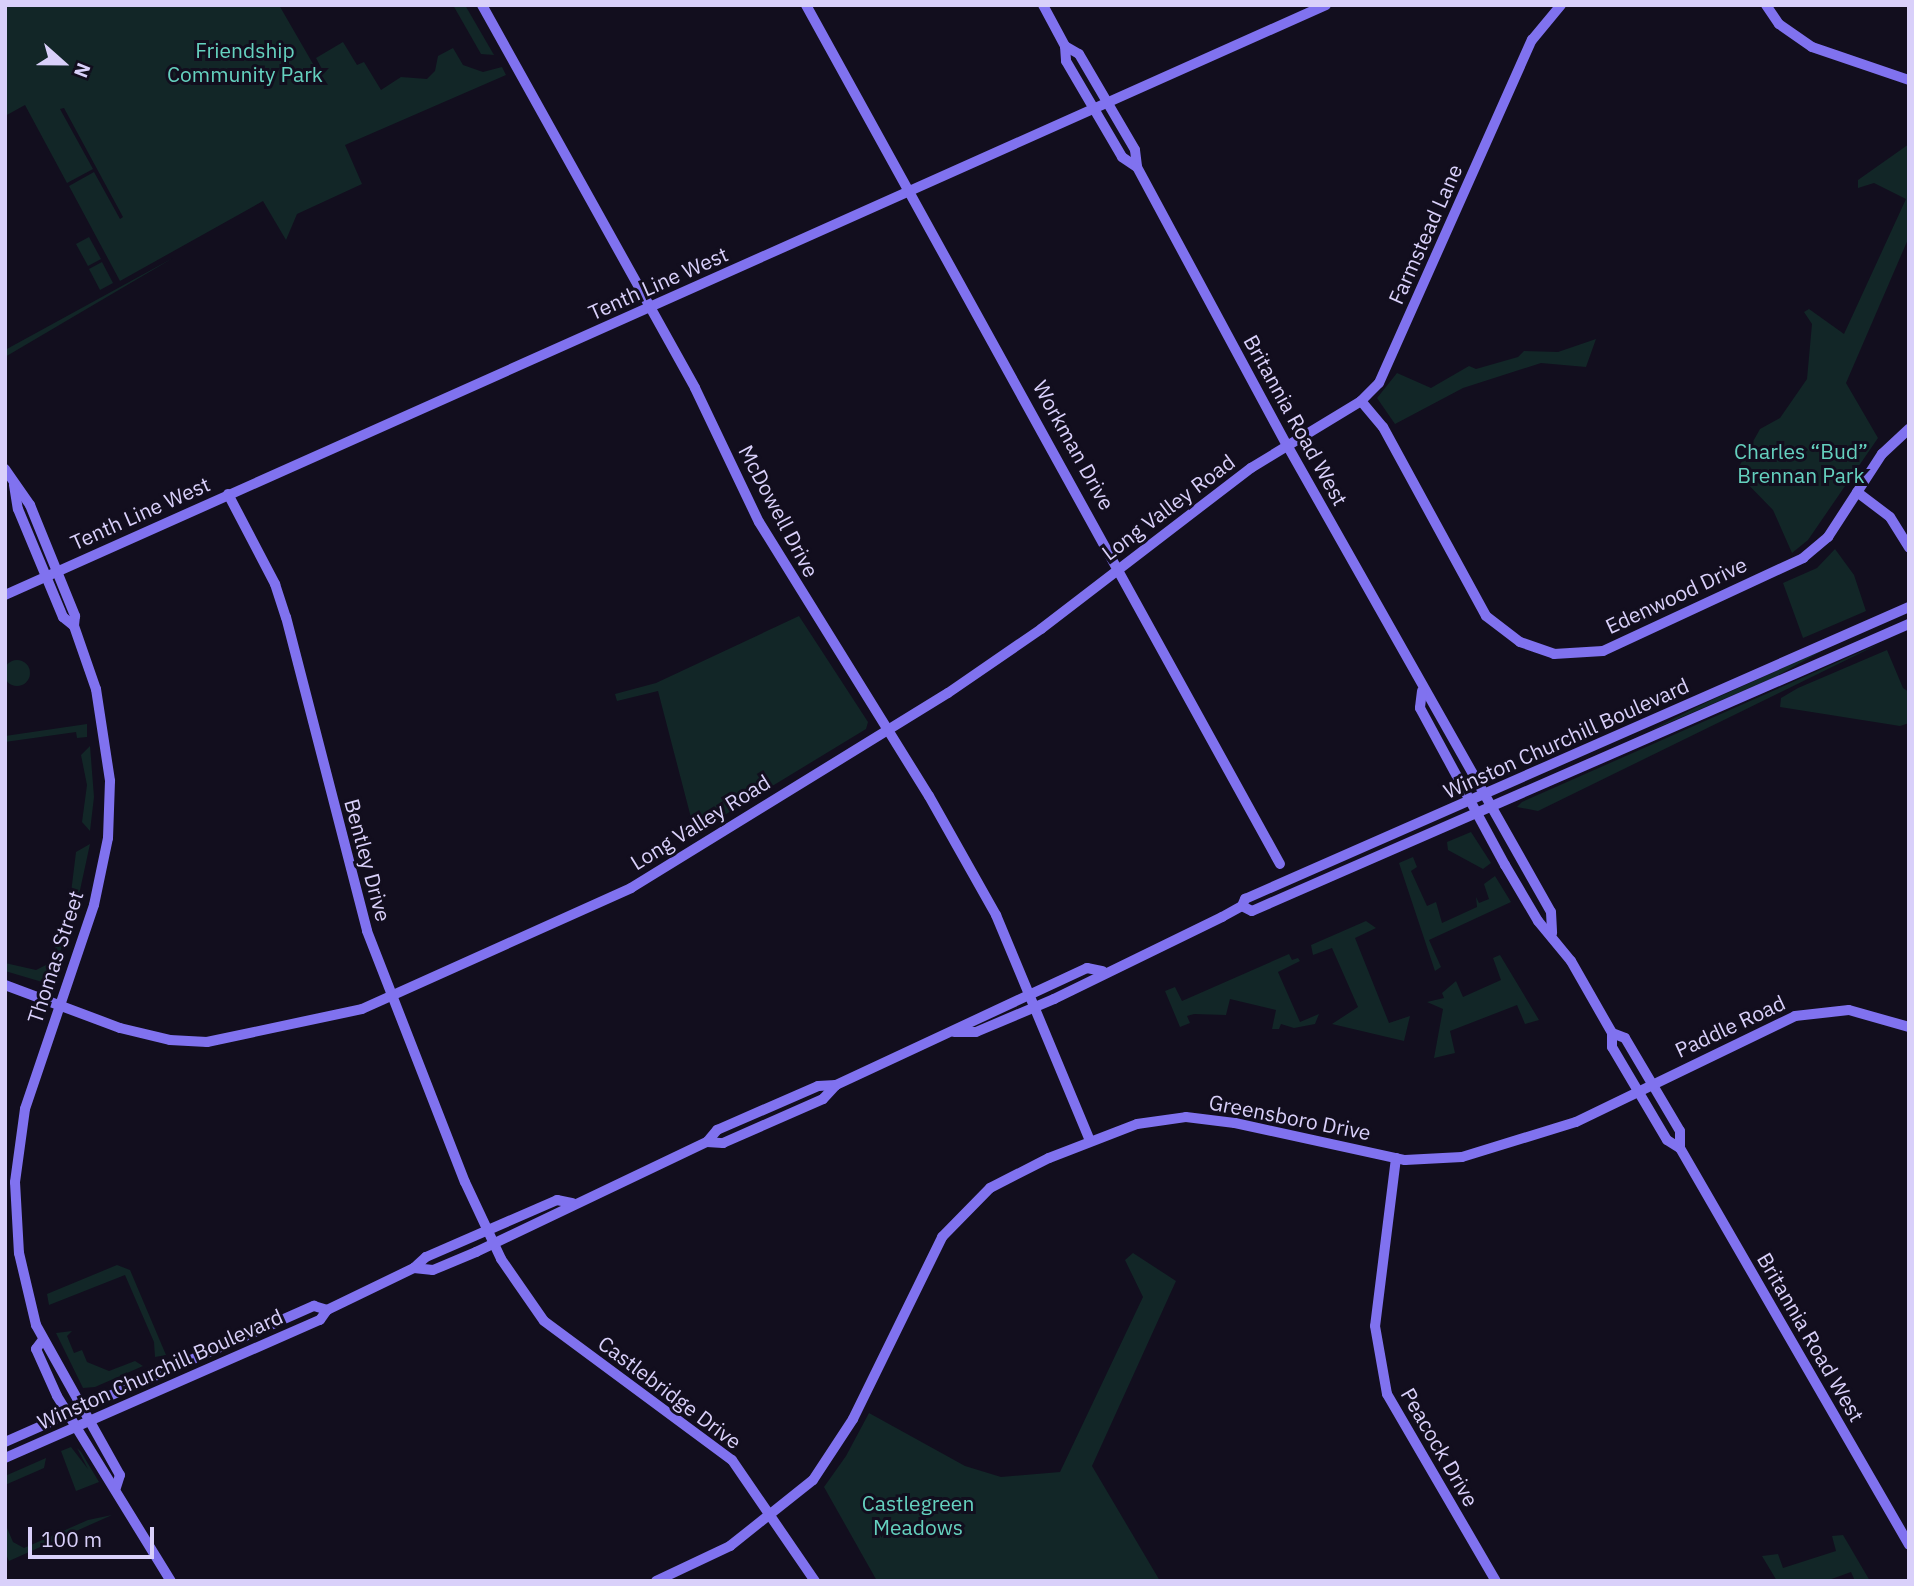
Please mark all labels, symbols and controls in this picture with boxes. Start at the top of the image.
north arrow [28,28,98,98]
park label: Friendship Community Park [167,37,323,87]
text: N [69,60,96,81]
street label: Farmstead Lane [1383,160,1467,308]
street label: Tenth Line West [584,241,732,325]
street label: Britannia Road West [1239,330,1353,510]
street label: Workman Drive [1028,376,1120,514]
park label: Charles “Bud” Brennan Park [1734,438,1868,488]
street label: McDowell Drive [734,441,824,581]
street label: Long Valley Road [1097,449,1239,565]
street label: Tenth Line West [66,471,214,555]
street label: Edenwood Drive [1601,551,1751,639]
street label: Winston Churchill Boulevard [1439,672,1693,804]
street label: Long Valley Road [626,769,774,875]
street label: Bentley Drive [340,796,396,924]
street label: Thomas Street [22,887,88,1027]
street label: Paddle Road [1671,990,1789,1062]
street label: Greensboro Drive [1207,1089,1373,1145]
street label: Britannia Road West [1752,1248,1870,1426]
street label: Winston Churchill Boulevard [33,1303,287,1435]
street label: Castlebridge Drive [594,1330,746,1454]
street label: Peacock Drive [1396,1383,1484,1511]
park label: Castlegreen Meadows [862,1490,974,1540]
scale bar [32,1512,158,1556]
text: 100 m [41,1525,102,1553]

